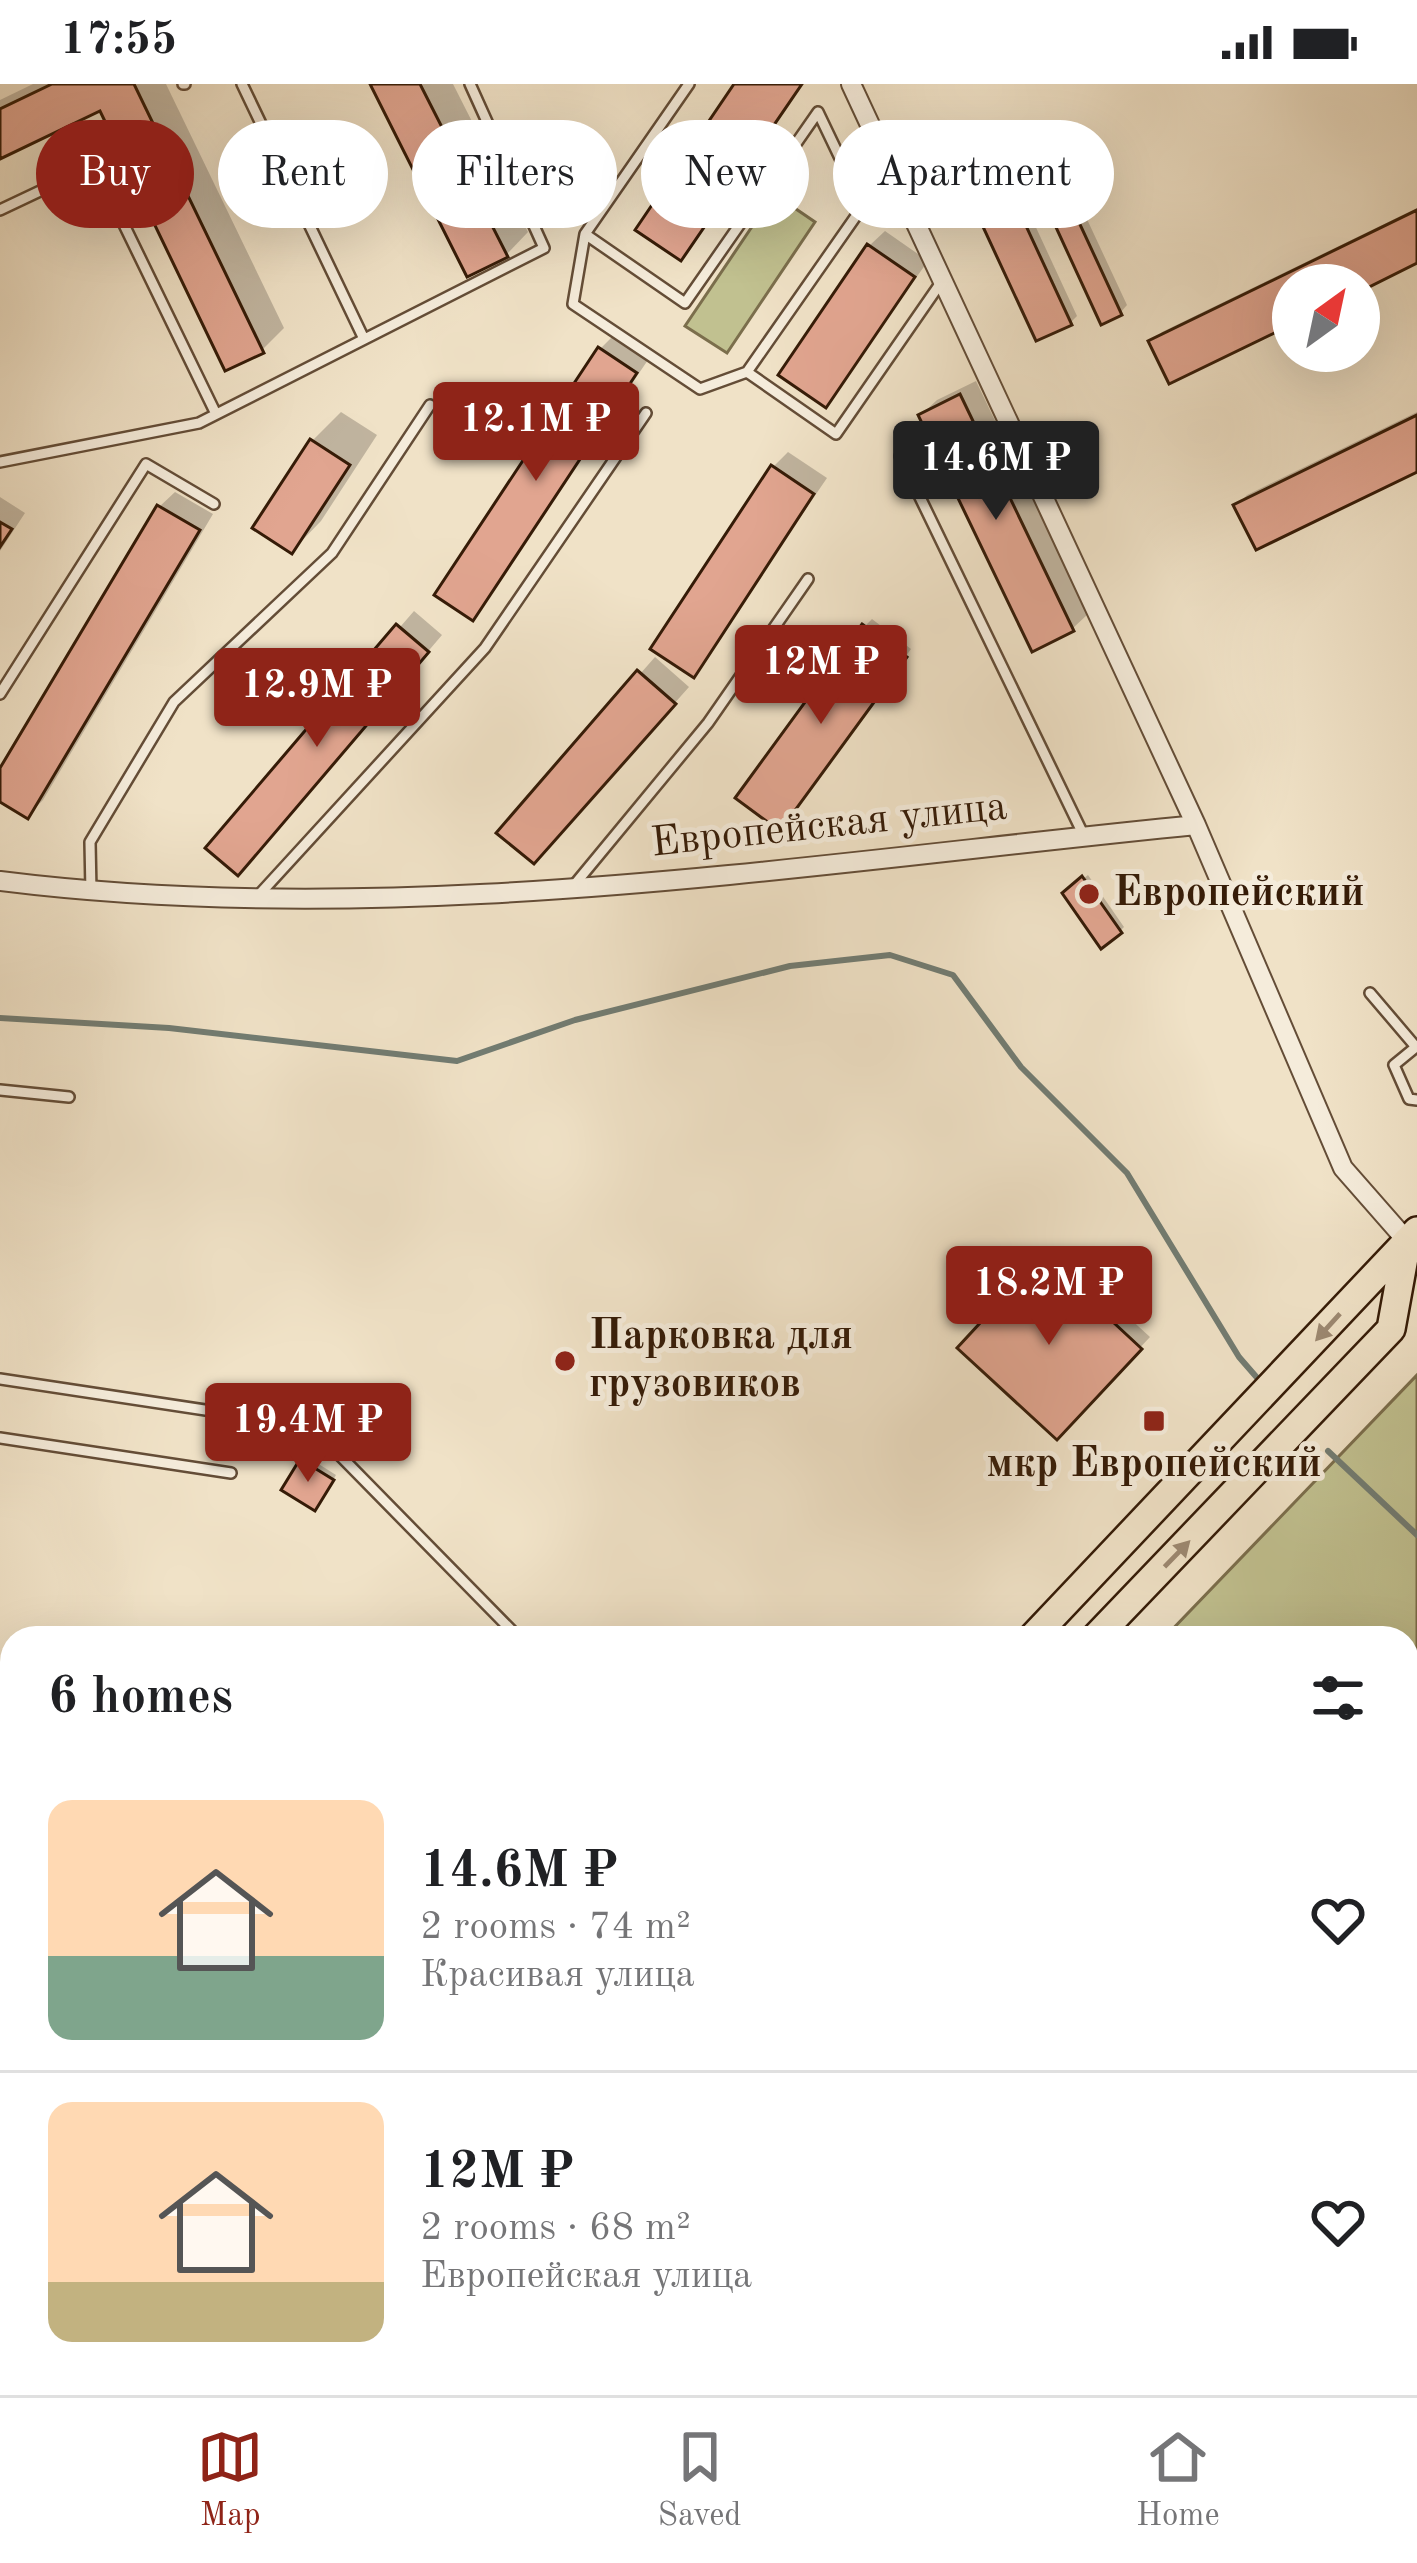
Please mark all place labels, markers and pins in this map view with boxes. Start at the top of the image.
pin: 12.1M ₽ [425,382,647,484]
pin: 14.6M ₽ [885,421,1107,523]
pin: 12M ₽ [737,625,905,727]
pin: 12.9M ₽ [206,648,428,750]
place label: Европейский [1113,873,1364,915]
marker: Европейский [1076,881,1102,907]
pin: 18.2M ₽ [938,1246,1160,1348]
place label: Парковка для грузовиков [589,1316,853,1406]
marker: Парковка для грузовиков [552,1348,578,1374]
pin: 19.4M ₽ [197,1383,419,1485]
marker: мкр Европейский [1141,1408,1167,1434]
place label: мкр Европейский [986,1444,1322,1486]

